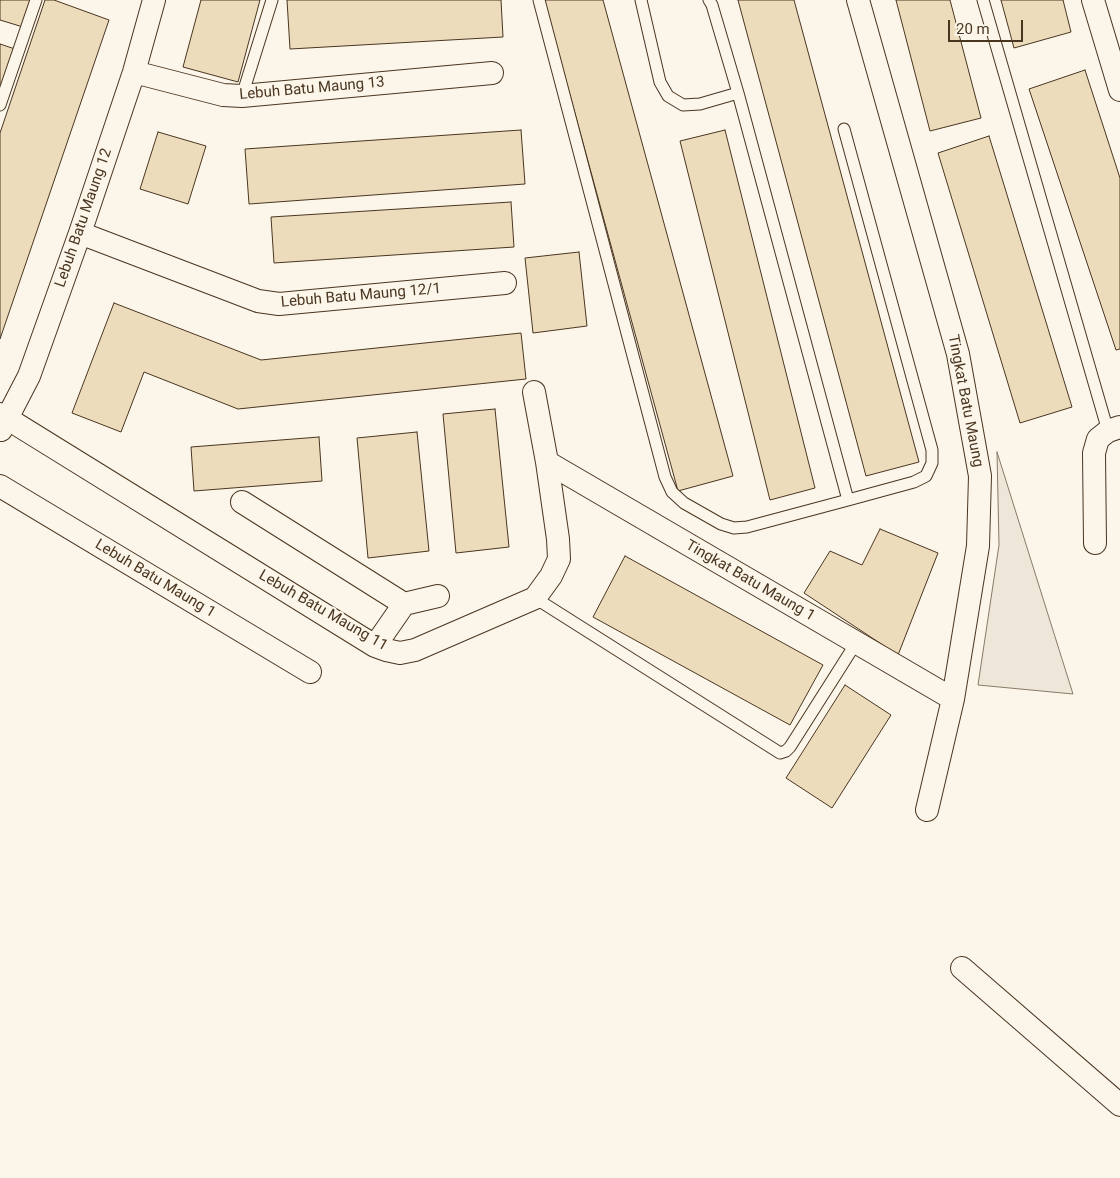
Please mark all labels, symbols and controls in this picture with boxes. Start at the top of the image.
scale bar [950,10,1025,42]
text: 20 m [956,20,990,38]
street label: Lebuh Batu Maung 13 [239,74,385,104]
street label: Lebuh Batu Maung 12 [52,146,116,290]
street label: Lebuh Batu Maung 12/1 [280,280,442,312]
street label: Tingkat Batu Maung [943,333,987,469]
street label: Lebuh Batu Maung 1 [91,536,219,622]
street label: Tingkat Batu Maung 1 [682,537,818,625]
street label: Lebuh Batu Maung 11 [255,567,391,655]

